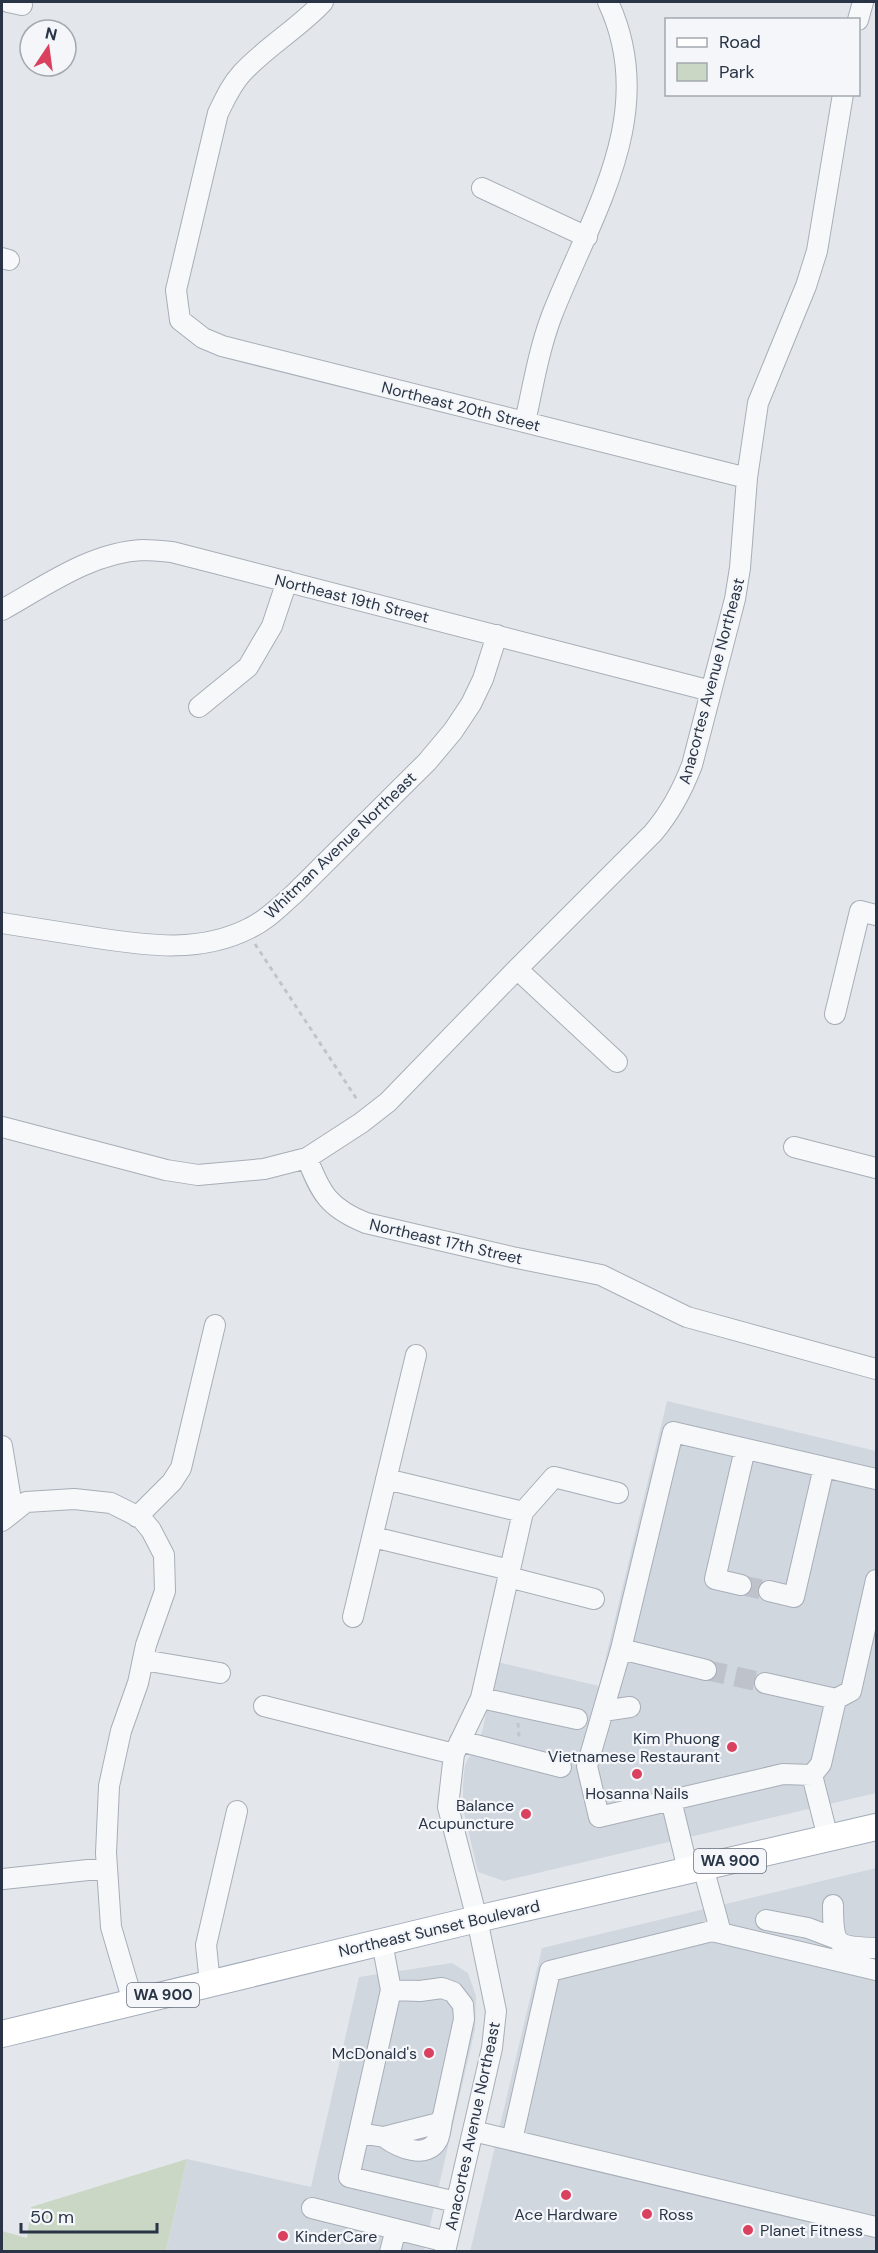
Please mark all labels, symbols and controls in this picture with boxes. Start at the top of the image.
north arrow [18,18,78,78]
legend [665,18,860,96]
text: N [43,22,59,45]
text: Road [719,30,761,54]
text: Park [719,60,755,84]
street label: Northeast 20th Street [379,377,543,436]
street label: Northeast 19th Street [273,569,431,628]
street label: Anacortes Avenue Northeast [674,576,749,787]
street label: Whitman Avenue Northeast [260,767,421,924]
street label: Northeast 17th Street [367,1214,525,1269]
place label: Kim Phuong Vietnamese Restaurant [548,1728,720,1767]
marker: Kim Phuong Vietnamese Restaurant [725,1740,739,1754]
marker: Hosanna Nails [630,1767,644,1781]
place label: Hosanna Nails [585,1783,689,1804]
place label: Balance Acupuncture [418,1795,514,1834]
marker: Balance Acupuncture [519,1807,533,1821]
road number: WA 900 [694,1849,766,1873]
street label: Northeast Sunset Boulevard [336,1895,542,1962]
road number: WA 900 [127,1983,199,2007]
street label: Anacortes Avenue Northeast [440,2020,505,2232]
place label: McDonald's [332,2043,417,2064]
marker: McDonald's [422,2046,436,2060]
marker: Ace Hardware [559,2188,573,2202]
scale bar [21,2196,158,2234]
place label: Ace Hardware [514,2204,618,2225]
place label: Ross [659,2204,694,2225]
text: 50 m [30,2205,74,2229]
marker: Ross [640,2207,654,2221]
place label: Planet Fitness [760,2220,863,2241]
marker: Planet Fitness [741,2223,755,2237]
place label: KinderCare [295,2226,377,2247]
marker: KinderCare [276,2229,290,2243]

